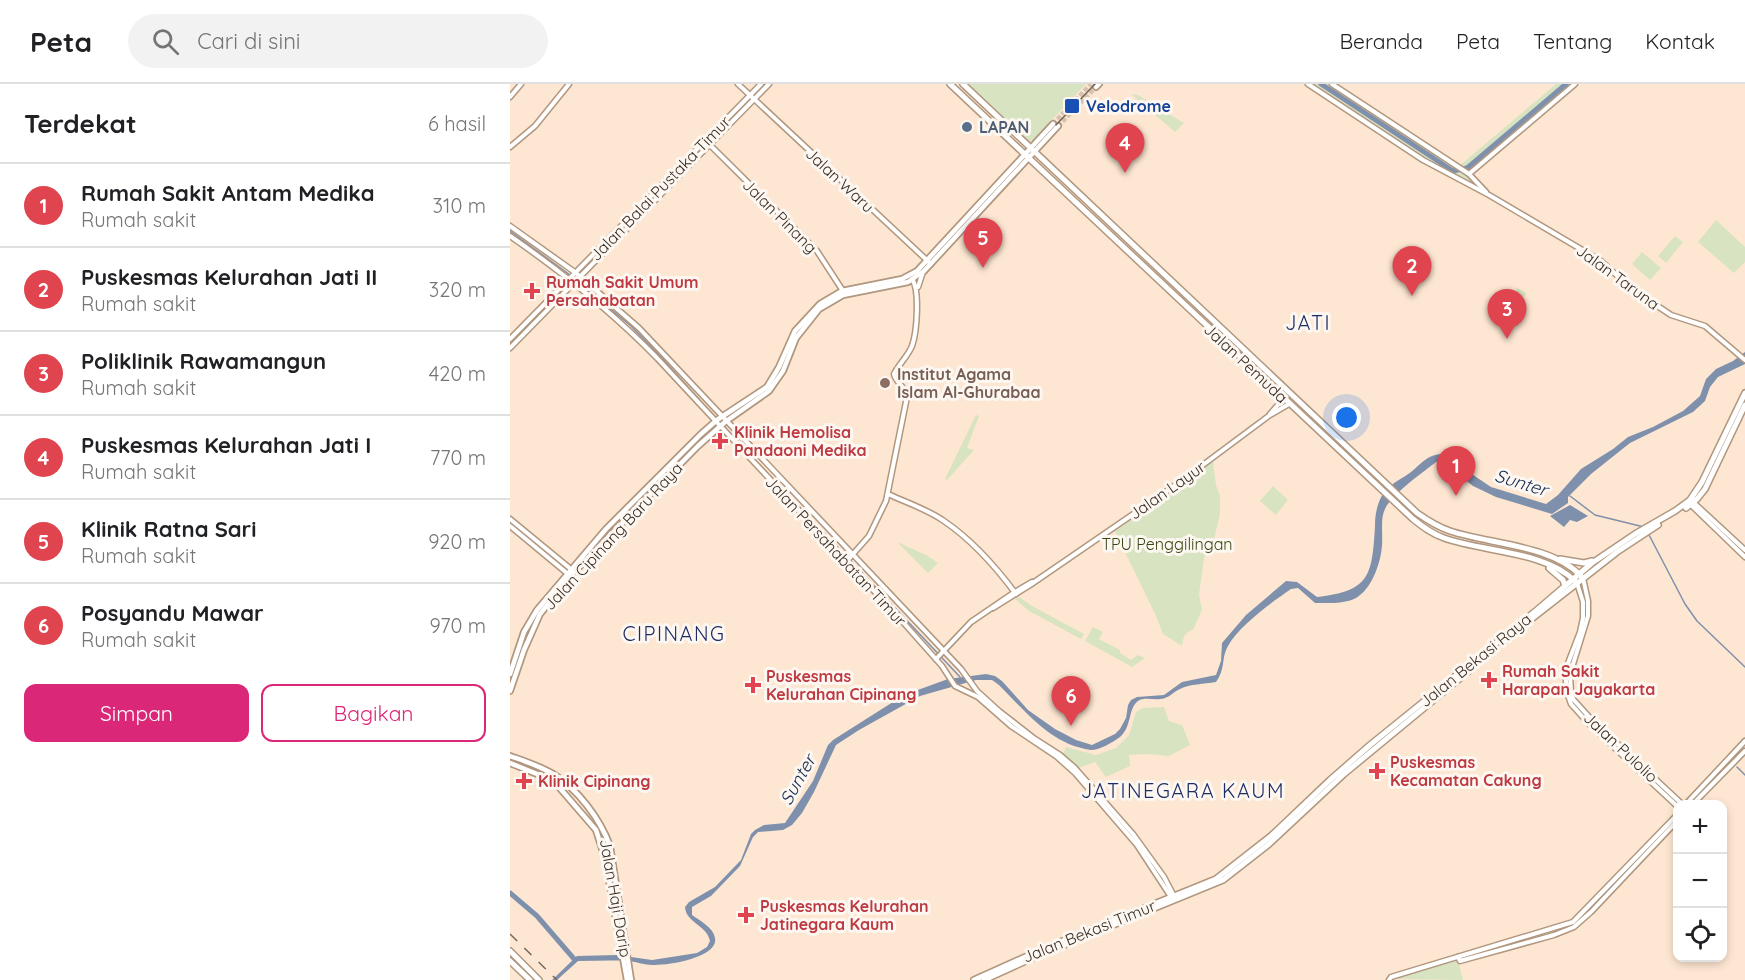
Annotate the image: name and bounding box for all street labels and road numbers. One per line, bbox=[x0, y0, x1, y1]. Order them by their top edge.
street label: Jalan Balai Pustaka Timur bbox=[585, 111, 735, 265]
street label: Jalan Waru bbox=[802, 143, 878, 217]
street label: Jalan Pinang bbox=[739, 175, 821, 257]
street label: Jalan Taruna bbox=[1573, 240, 1663, 314]
street label: Jalan Pemuda bbox=[1200, 319, 1292, 407]
street label: Jalan Layur bbox=[1125, 456, 1209, 524]
street label: Jalan Cipinang Baru Raya bbox=[539, 458, 687, 614]
street label: Jalan Persahabatan Timur bbox=[761, 472, 911, 630]
street label: Jalan Bekasi Raya bbox=[1415, 609, 1535, 711]
street label: Jalan Pulolio bbox=[1580, 708, 1662, 786]
street label: Jalan Haji Darip bbox=[596, 837, 636, 959]
street label: Jalan Bekasi Timur bbox=[1020, 895, 1158, 967]

